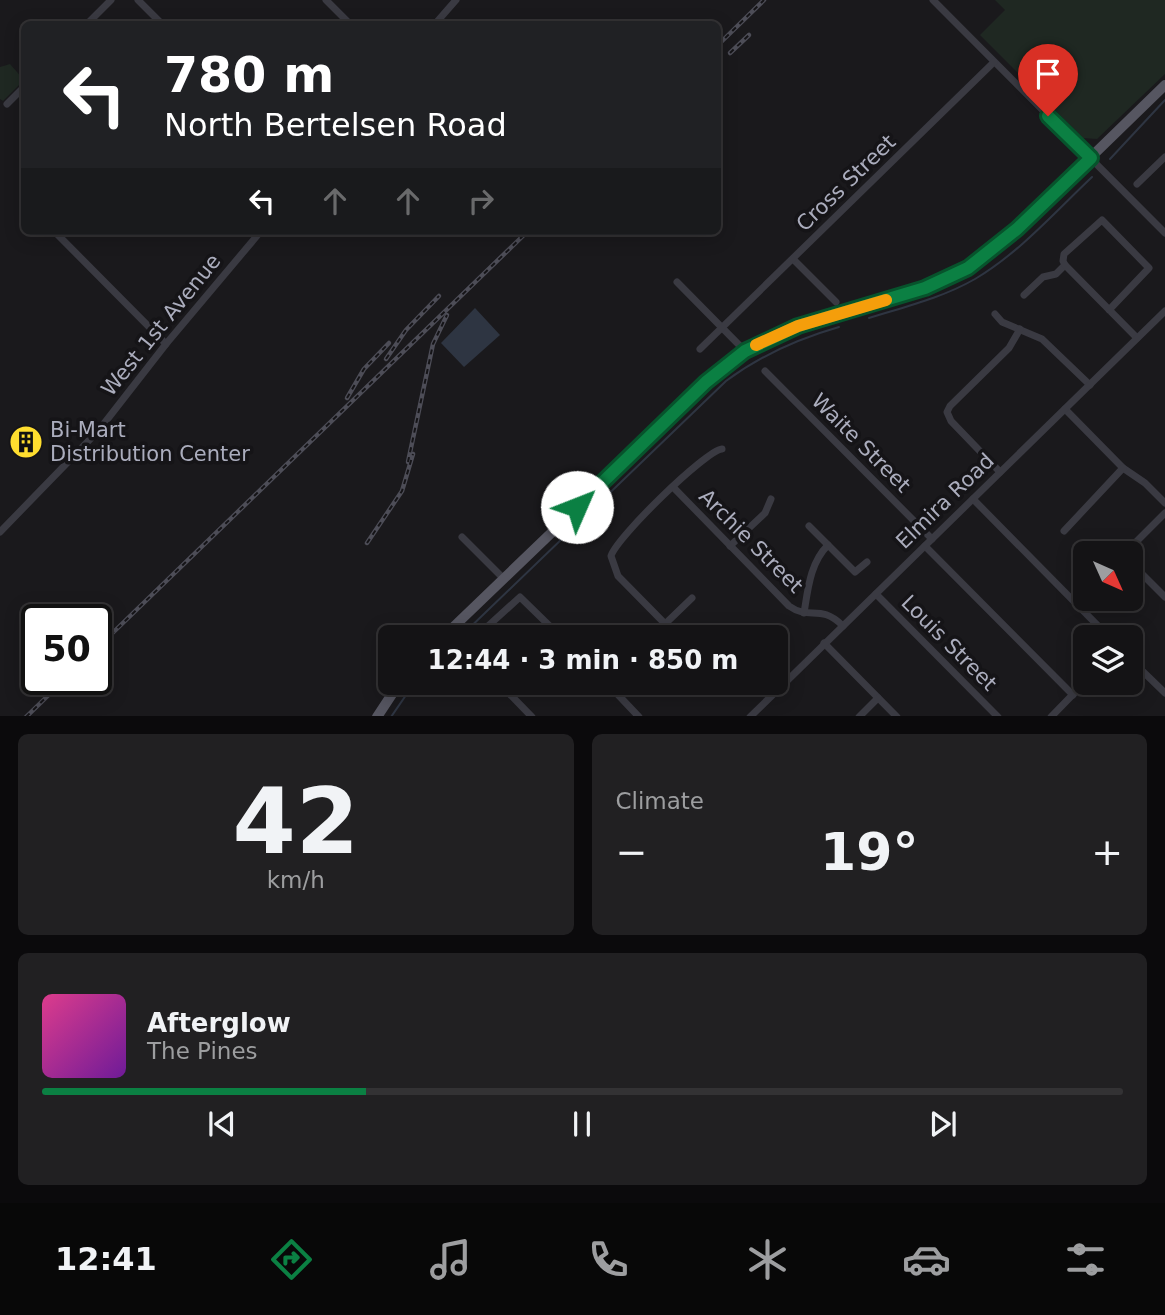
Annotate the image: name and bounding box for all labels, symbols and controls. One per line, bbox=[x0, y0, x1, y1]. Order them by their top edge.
pin bbox=[1018, 44, 1078, 116]
text: 780 m bbox=[164, 47, 334, 104]
icon: left bbox=[49, 49, 140, 140]
icon: arrive bbox=[1029, 55, 1067, 93]
text: North Bertelsen Road bbox=[164, 106, 507, 144]
street label: Cross Street bbox=[792, 130, 900, 236]
icon: left bbox=[243, 182, 281, 220]
icon: ahead bbox=[316, 182, 354, 220]
icon: ahead bbox=[389, 182, 427, 220]
icon: right bbox=[462, 182, 500, 220]
street label: West 1st Avenue bbox=[96, 249, 226, 401]
street label: Waite Street bbox=[807, 389, 915, 497]
place label: Bi-Mart Distribution Center bbox=[50, 418, 250, 466]
building icon: Bi-Mart Distribution Center bbox=[7, 423, 45, 461]
street label: Elmira Road bbox=[891, 449, 999, 553]
position arrow bbox=[540, 470, 614, 544]
street label: Archie Street bbox=[694, 484, 808, 598]
north arrow bbox=[1073, 541, 1143, 611]
map controls bbox=[1073, 541, 1143, 695]
street label: Louis Street bbox=[896, 590, 1002, 696]
speed limit sign: 50 bbox=[21, 604, 112, 695]
button: layers bbox=[1073, 625, 1143, 695]
text: 12:44 · 3 min · 850 m bbox=[428, 645, 738, 675]
text: 42 bbox=[232, 769, 359, 874]
text: Climate bbox=[616, 788, 704, 814]
text: 19° bbox=[820, 822, 918, 882]
text: − bbox=[616, 830, 647, 874]
text: + bbox=[1091, 830, 1123, 874]
text: km/h bbox=[267, 867, 325, 893]
text: Afterglow bbox=[147, 1008, 291, 1038]
text: The Pines bbox=[147, 1038, 258, 1064]
icon: previous bbox=[203, 1105, 241, 1143]
icon: pause bbox=[563, 1105, 601, 1143]
icon: next bbox=[924, 1105, 962, 1143]
icon: directions bbox=[267, 1235, 316, 1284]
icon: music bbox=[426, 1235, 475, 1284]
icon: phone bbox=[584, 1235, 633, 1284]
icon: climate bbox=[743, 1235, 792, 1284]
icon: car bbox=[902, 1235, 951, 1284]
icon: filters bbox=[1061, 1235, 1110, 1284]
text: 12:41 bbox=[55, 1240, 157, 1278]

